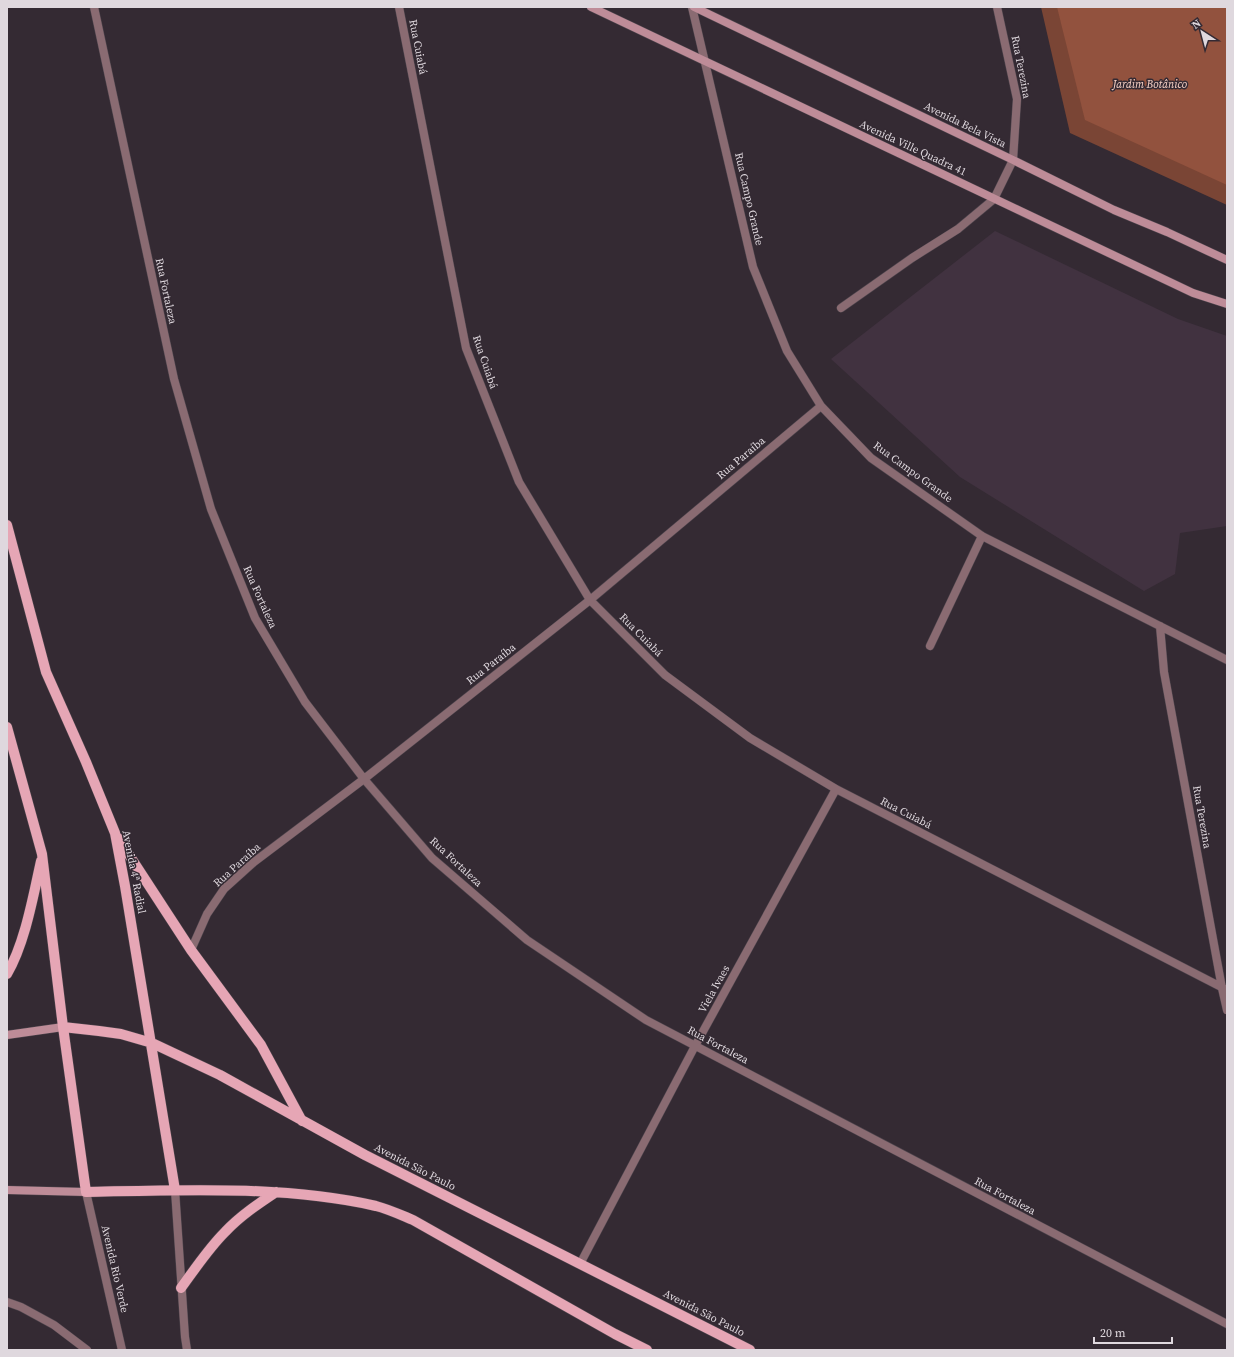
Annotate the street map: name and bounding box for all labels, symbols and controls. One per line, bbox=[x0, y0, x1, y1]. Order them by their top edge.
north arrow bbox=[1182, 12, 1222, 52]
text: N bbox=[1189, 16, 1204, 33]
street label: Rua Cuiabá bbox=[405, 18, 431, 76]
street label: Rua Terezina bbox=[1008, 34, 1035, 100]
park label: Jardim Botânico bbox=[1111, 77, 1188, 92]
street label: Avenida Bela Vista bbox=[921, 99, 1009, 152]
street label: Avenida Ville Quadra 41 bbox=[857, 117, 969, 179]
street label: Rua Campo Grande bbox=[731, 151, 767, 247]
street label: Rua Fortaleza bbox=[152, 257, 180, 326]
street label: Rua Cuiabá bbox=[469, 333, 501, 391]
street label: Rua Paraíba bbox=[714, 433, 769, 483]
street label: Rua Campo Grande bbox=[870, 438, 956, 506]
street label: Rua Fortaleza bbox=[239, 563, 281, 631]
street label: Rua Cuiabá bbox=[616, 610, 666, 660]
street label: Rua Paraíba bbox=[463, 640, 519, 688]
street label: Rua Terezina bbox=[1189, 784, 1215, 850]
street label: Rua Cuiabá bbox=[878, 794, 935, 833]
street label: Avenida 4ª Radial bbox=[119, 829, 149, 915]
street label: Rua Fortaleza bbox=[426, 834, 486, 891]
street label: Rua Paraíba bbox=[210, 839, 264, 890]
street label: Viela Ivaes bbox=[695, 962, 733, 1015]
street label: Rua Fortaleza bbox=[685, 1023, 751, 1068]
street label: Avenida São Paulo bbox=[372, 1140, 458, 1194]
street label: Rua Fortaleza bbox=[972, 1174, 1038, 1219]
street label: Avenida Rio Verde bbox=[98, 1224, 132, 1315]
street label: Avenida São Paulo bbox=[661, 1286, 747, 1340]
scale bar bbox=[1094, 1319, 1172, 1345]
text: 20 m bbox=[1100, 1325, 1126, 1341]

